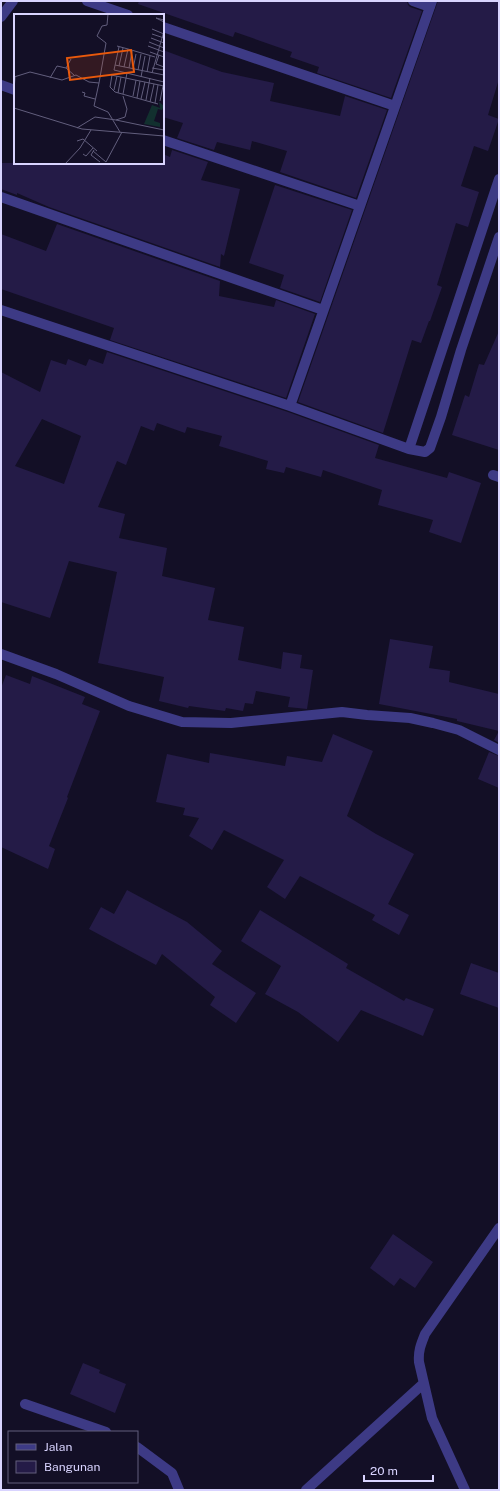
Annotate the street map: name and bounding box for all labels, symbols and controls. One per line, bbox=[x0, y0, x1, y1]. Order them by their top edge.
inset map bbox=[14, 14, 164, 164]
legend bbox=[8, 1431, 138, 1483]
text: Jalan bbox=[44, 1440, 73, 1454]
scale bar bbox=[364, 1457, 433, 1483]
text: Bangunan bbox=[44, 1460, 100, 1474]
text: 20 m bbox=[370, 1464, 398, 1478]

